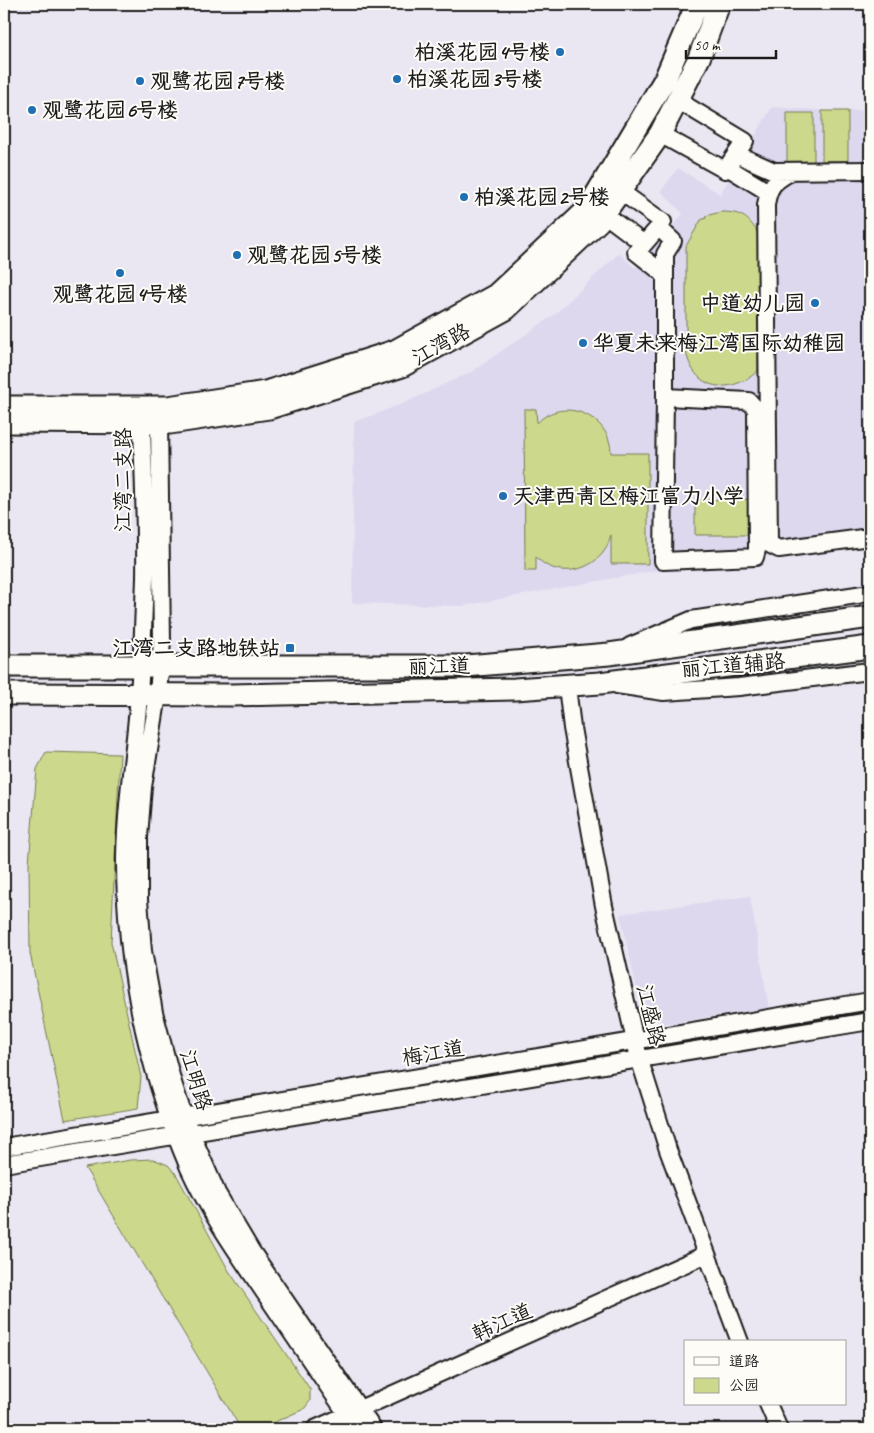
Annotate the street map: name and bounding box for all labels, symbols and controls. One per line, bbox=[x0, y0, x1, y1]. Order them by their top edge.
scale bar bbox=[686, 28, 776, 60]
text: 50 m bbox=[694, 36, 721, 55]
place label: 柏溪花园4号楼 bbox=[415, 39, 550, 65]
marker: 柏溪花园4号楼 bbox=[554, 46, 566, 58]
place label: 柏溪花园3号楼 bbox=[407, 66, 542, 92]
place label: 观鹭花园7号楼 bbox=[150, 68, 285, 94]
marker: 柏溪花园3号楼 bbox=[391, 73, 403, 85]
marker: 观鹭花园7号楼 bbox=[134, 75, 146, 87]
place label: 观鹭花园6号楼 bbox=[42, 97, 178, 123]
marker: 观鹭花园6号楼 bbox=[26, 104, 38, 116]
place label: 柏溪花园2号楼 bbox=[474, 184, 609, 210]
marker: 柏溪花园2号楼 bbox=[458, 191, 470, 203]
place label: 观鹭花园5号楼 bbox=[247, 242, 382, 268]
marker: 观鹭花园5号楼 bbox=[231, 249, 243, 261]
marker: 观鹭花园4号楼 bbox=[114, 267, 126, 279]
place label: 观鹭花园4号楼 bbox=[52, 281, 188, 307]
place label: 中道幼儿园 bbox=[700, 290, 805, 316]
marker: 中道幼儿园 bbox=[809, 297, 821, 309]
street label: 江湾路 bbox=[407, 317, 475, 371]
place label: 华夏未来梅江湾国际幼稚园 bbox=[593, 330, 845, 356]
marker: 华夏未来梅江湾国际幼稚园 bbox=[577, 337, 589, 349]
street label: 江湾二支路 bbox=[110, 428, 136, 533]
place label: 天津西青区梅江富力小学 bbox=[513, 483, 744, 509]
marker: 天津西青区梅江富力小学 bbox=[497, 490, 509, 502]
place label: 江湾二支路地铁站 bbox=[112, 635, 280, 661]
marker: 江湾二支路地铁站 bbox=[284, 642, 296, 654]
street label: 丽江道辅路 bbox=[680, 647, 786, 683]
street label: 丽江道 bbox=[407, 652, 471, 680]
street label: 江盛路 bbox=[631, 981, 671, 1049]
street label: 梅江道 bbox=[400, 1035, 466, 1071]
street label: 江明路 bbox=[174, 1046, 218, 1114]
street label: 韩江道 bbox=[468, 1297, 536, 1347]
legend bbox=[684, 1340, 846, 1406]
text: 道路 bbox=[729, 1352, 759, 1371]
text: 公园 bbox=[729, 1376, 759, 1395]

